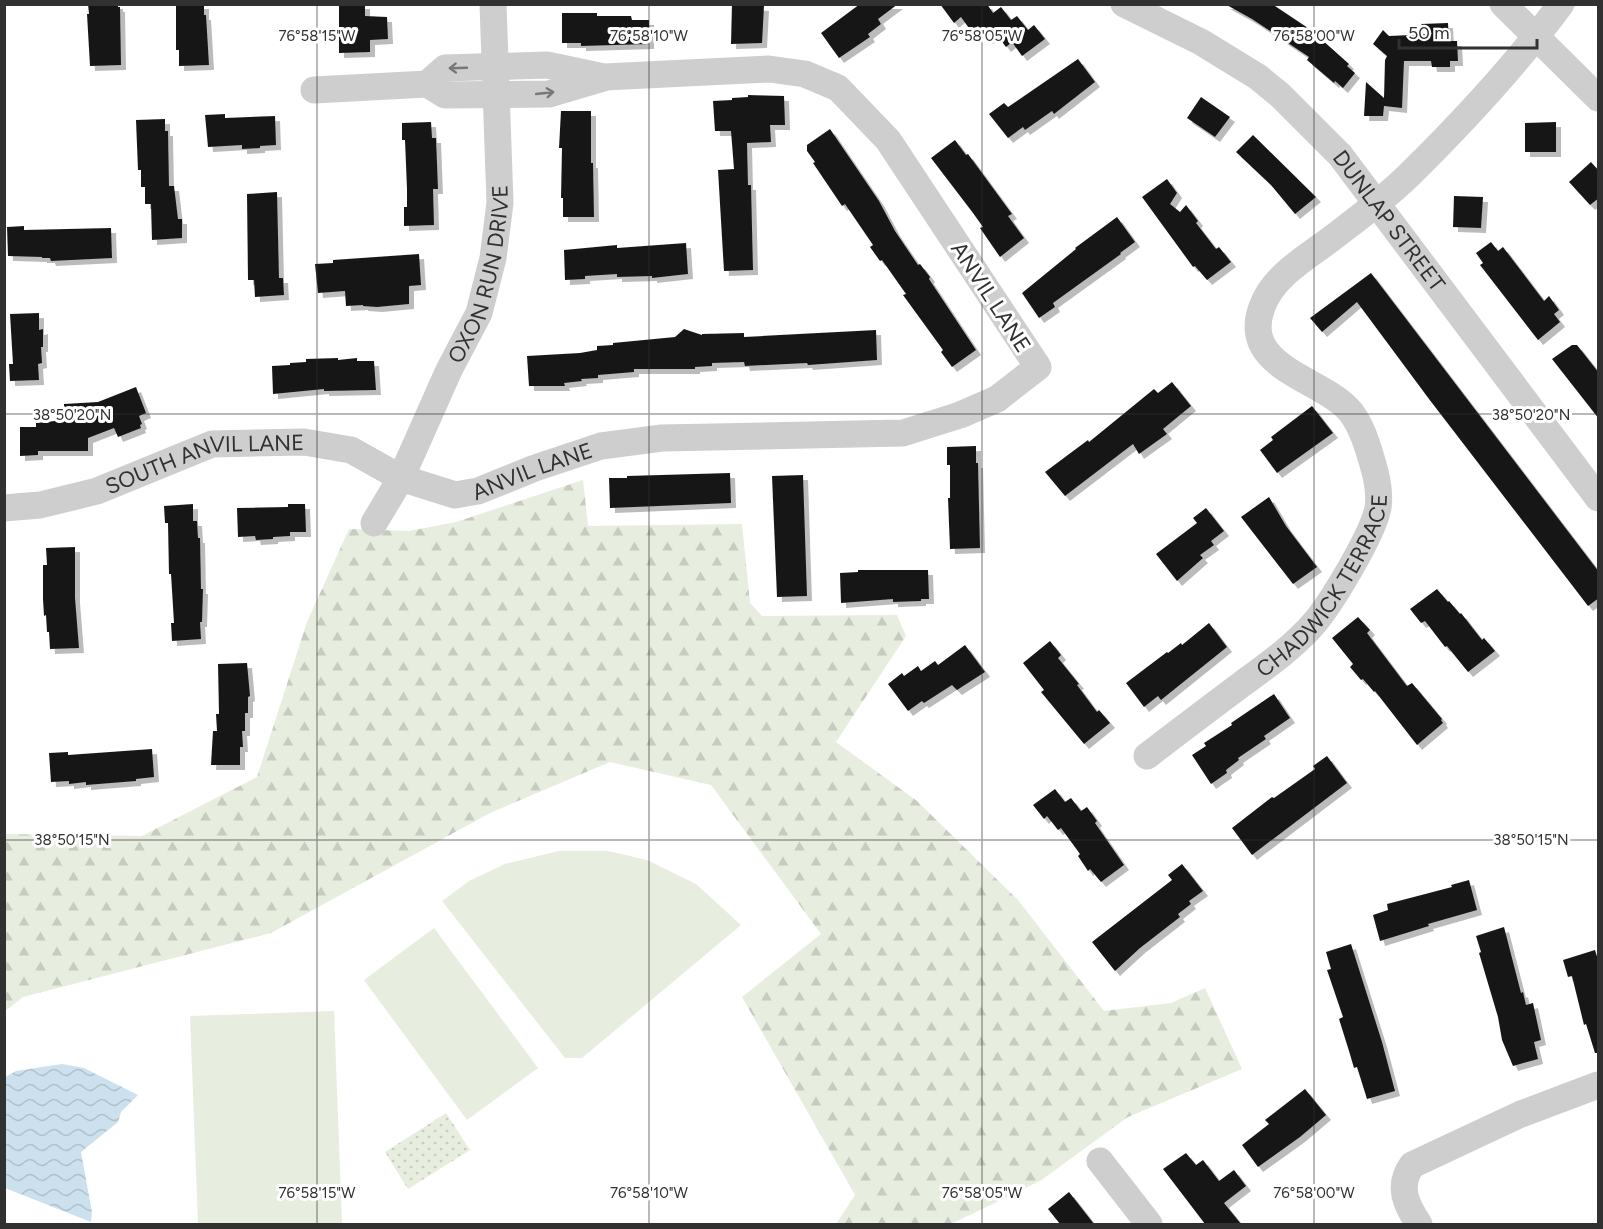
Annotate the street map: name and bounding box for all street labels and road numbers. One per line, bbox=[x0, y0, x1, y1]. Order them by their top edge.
street label: DUNLAP STREET bbox=[1327, 144, 1451, 297]
street label: OXON RUN DRIVE bbox=[442, 184, 514, 368]
street label: ANVIL LANE bbox=[945, 237, 1037, 357]
street label: SOUTH ANVIL LANE bbox=[101, 428, 304, 500]
street label: ANVIL LANE bbox=[468, 436, 596, 505]
street label: CHADWICK TERRACE bbox=[1251, 494, 1392, 683]

